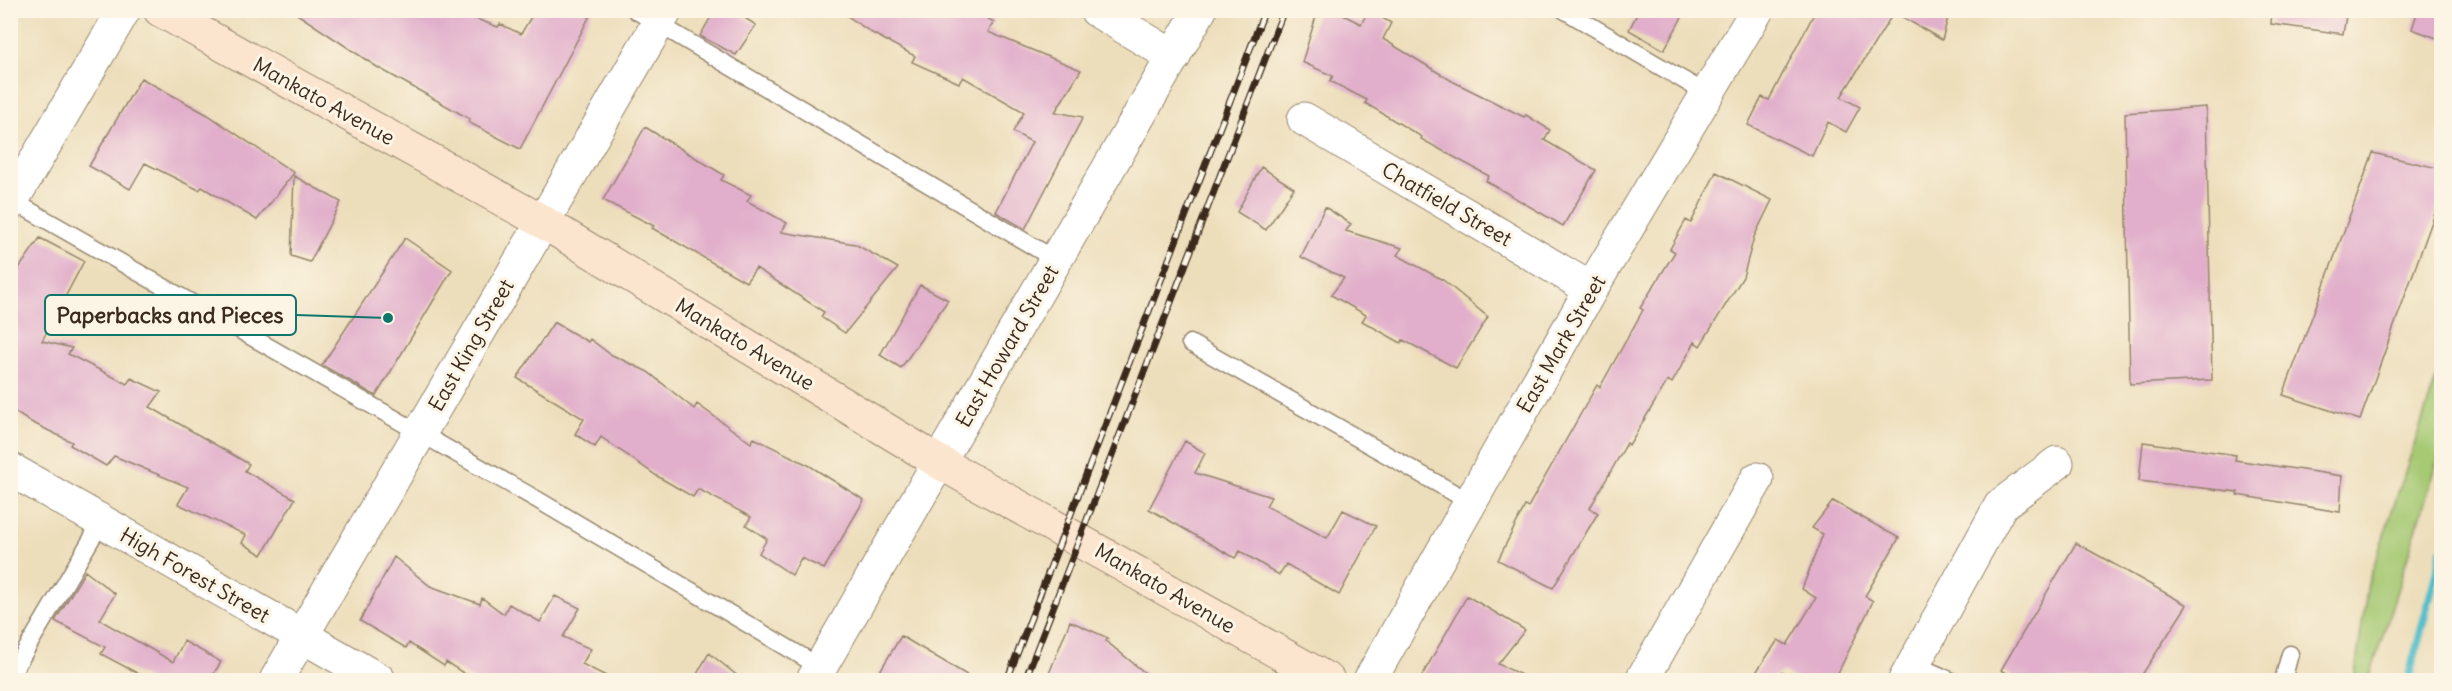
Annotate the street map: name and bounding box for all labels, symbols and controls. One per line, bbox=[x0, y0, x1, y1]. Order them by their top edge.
street label: Mankato Avenue bbox=[248, 51, 400, 151]
street label: Chatfield Street bbox=[1377, 156, 1517, 252]
street label: East Howard Street bbox=[950, 260, 1064, 432]
street label: East Mark Street bbox=[1511, 270, 1611, 418]
street label: East King Street bbox=[422, 274, 520, 416]
street label: Mankato Avenue bbox=[670, 292, 820, 396]
callout: Paperbacks and Pieces bbox=[45, 295, 296, 335]
text: Paperbacks and Pieces bbox=[56, 301, 284, 329]
street label: High Forest Street bbox=[115, 521, 275, 629]
street label: Mankato Avenue bbox=[1090, 537, 1240, 639]

